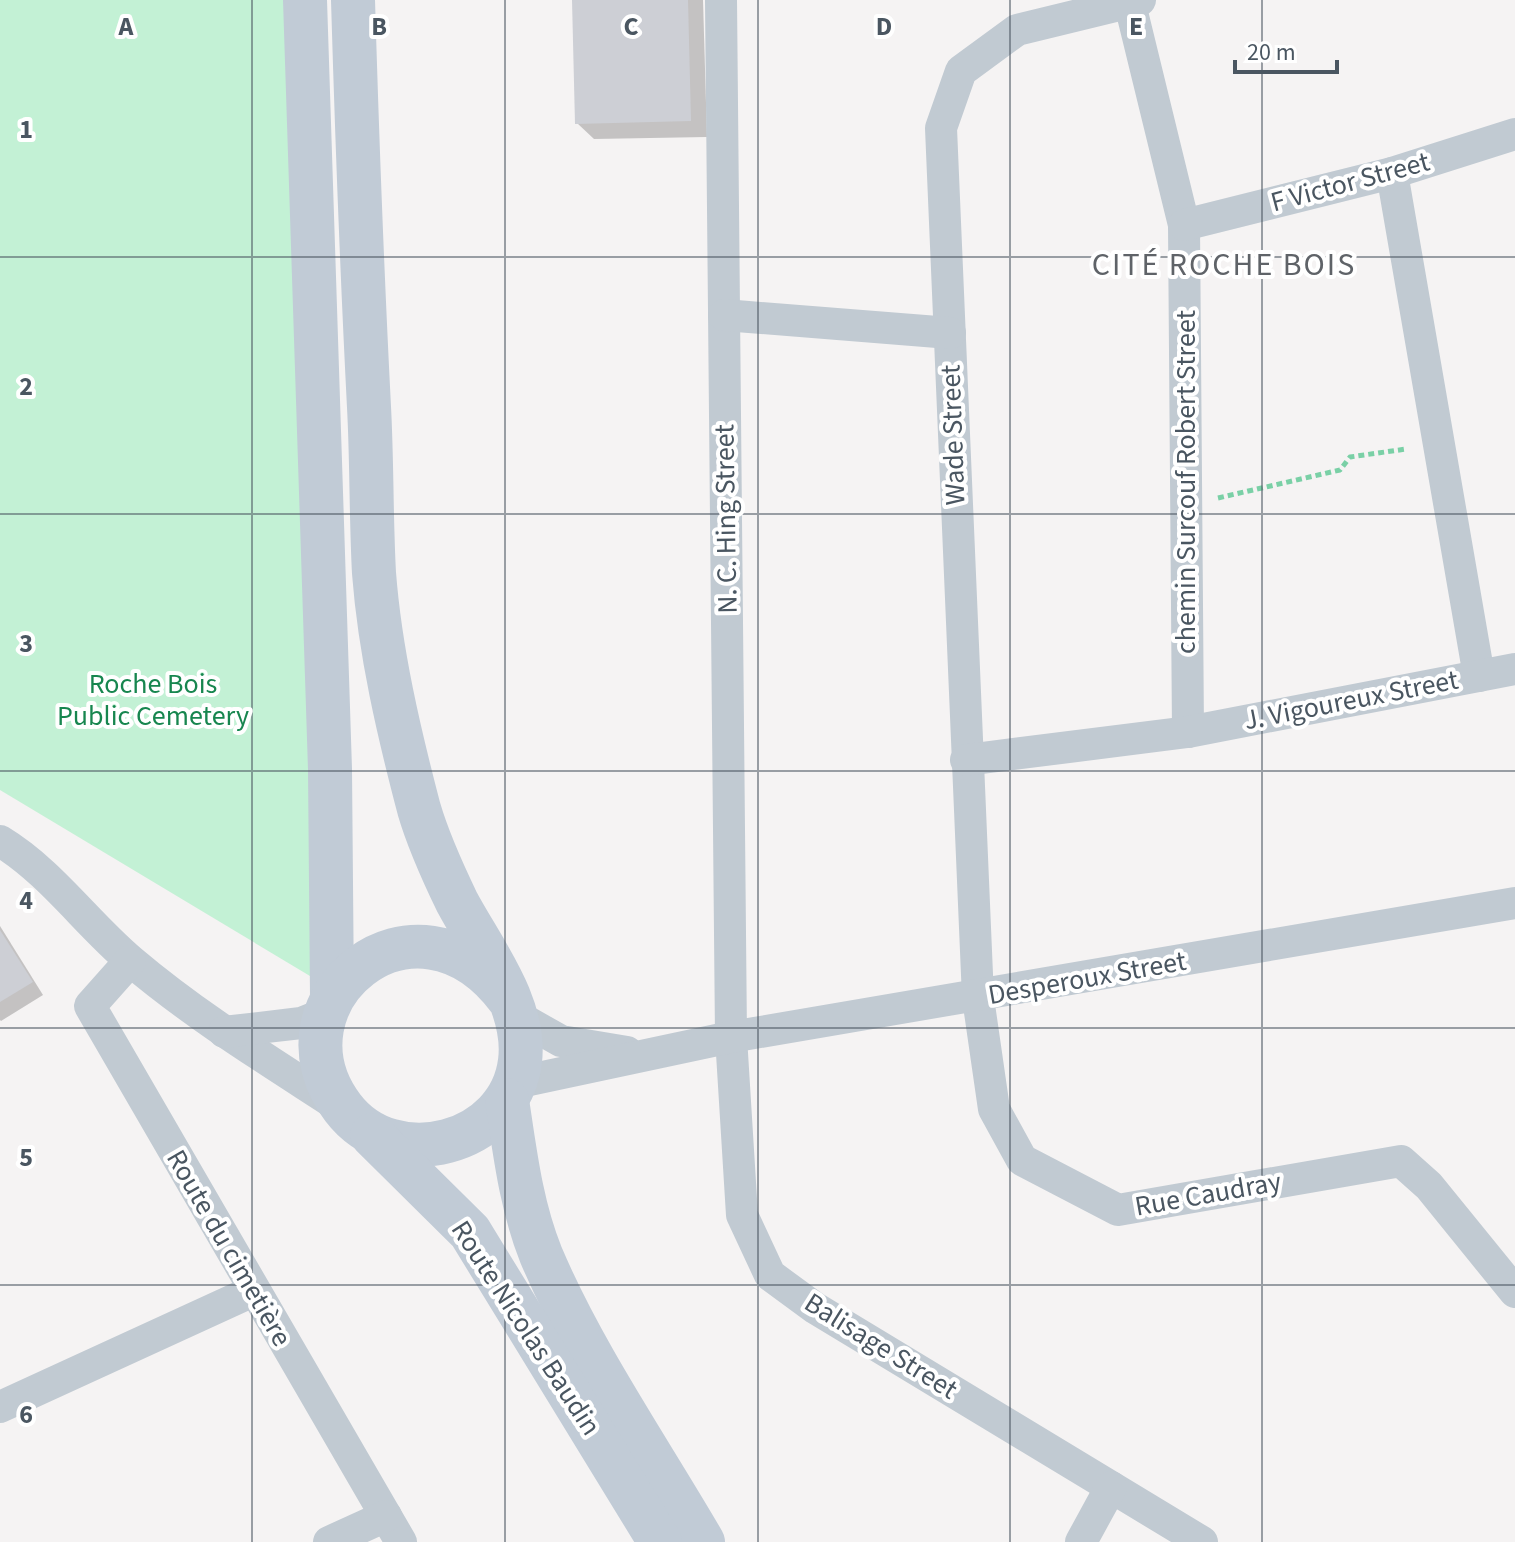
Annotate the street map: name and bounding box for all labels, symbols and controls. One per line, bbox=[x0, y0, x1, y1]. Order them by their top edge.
text: A bbox=[118, 8, 135, 45]
text: B bbox=[371, 8, 387, 45]
text: C bbox=[623, 8, 639, 45]
text: D bbox=[876, 8, 892, 45]
text: E bbox=[1129, 8, 1143, 45]
scale bar bbox=[1235, 24, 1337, 74]
text: 20 m bbox=[1247, 35, 1296, 70]
text: 1 bbox=[19, 111, 33, 148]
street label: F Victor Street bbox=[1266, 141, 1434, 222]
district label: CITÉ ROCHE BOIS bbox=[1092, 242, 1356, 288]
street label: chemin Surcouf Robert Street bbox=[1166, 309, 1206, 654]
street label: Wade Street bbox=[931, 363, 975, 506]
text: 2 bbox=[19, 368, 33, 405]
street label: N. C. Hing Street bbox=[704, 423, 748, 614]
text: 3 bbox=[19, 625, 33, 662]
street label: J. Vigoureux Street bbox=[1240, 660, 1462, 740]
park label: Roche Bois Public Cemetery bbox=[57, 664, 249, 736]
text: 4 bbox=[19, 882, 33, 919]
street label: Desperoux Street bbox=[985, 941, 1190, 1015]
text: 5 bbox=[19, 1139, 33, 1176]
street label: Route du cimetière bbox=[156, 1142, 302, 1354]
street label: Rue Caudray bbox=[1132, 1161, 1284, 1227]
street label: Route Nicolas Baudin bbox=[441, 1213, 611, 1443]
street label: Balisage Street bbox=[797, 1283, 966, 1409]
text: 6 bbox=[19, 1396, 33, 1433]

